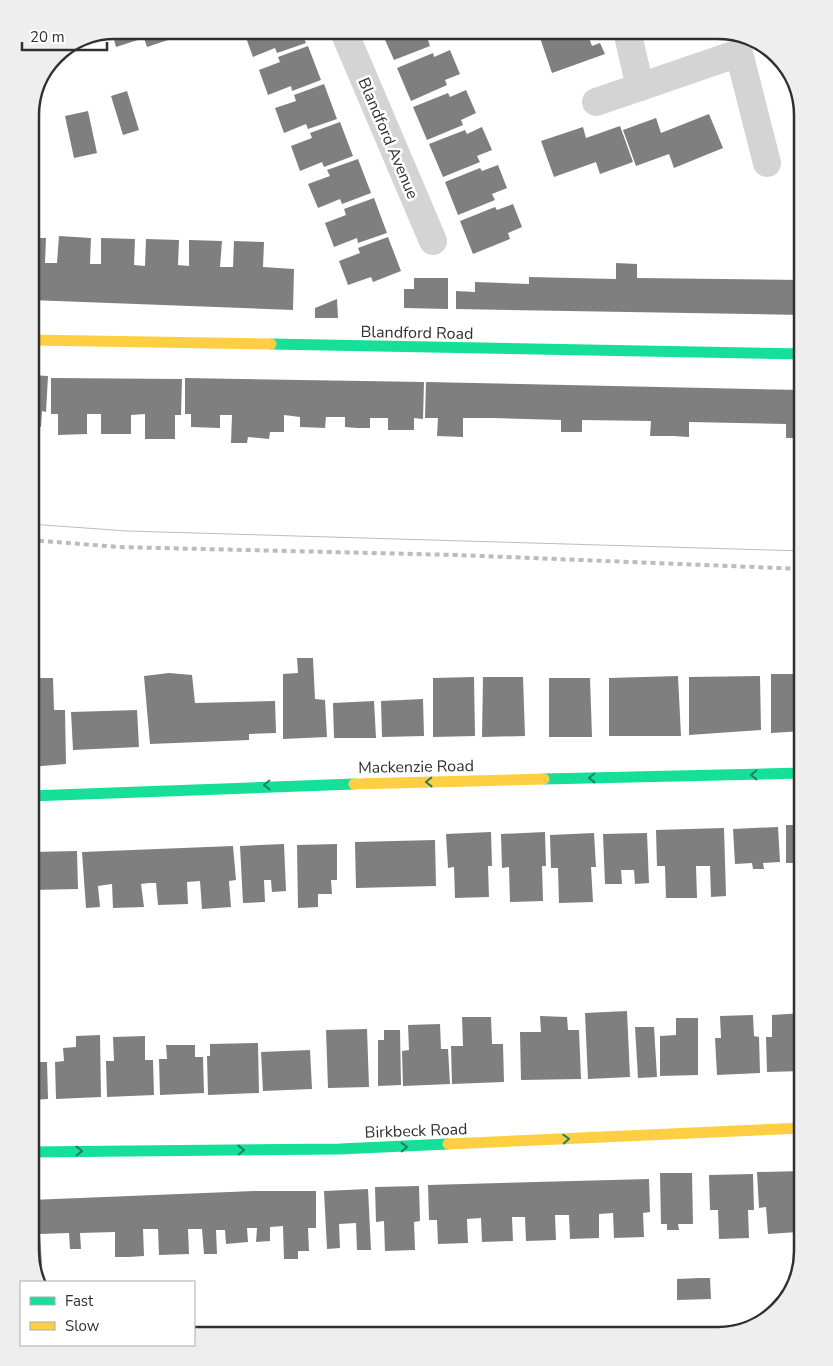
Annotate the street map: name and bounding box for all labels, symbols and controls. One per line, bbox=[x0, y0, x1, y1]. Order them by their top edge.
scale bar bbox=[22, 20, 108, 52]
text: 20 m bbox=[30, 27, 65, 47]
street label: Blandford Avenue bbox=[353, 74, 424, 203]
street label: Blandford Road bbox=[360, 321, 474, 345]
street label: Mackenzie Road bbox=[358, 755, 474, 779]
one-way arrow bbox=[750, 769, 758, 780]
one-way arrow bbox=[588, 773, 596, 783]
one-way arrow bbox=[425, 777, 433, 787]
one-way arrow bbox=[263, 780, 271, 791]
street label: Birkbeck Road bbox=[364, 1118, 468, 1144]
one-way arrow bbox=[562, 1134, 570, 1145]
one-way arrow bbox=[400, 1141, 408, 1152]
one-way arrow bbox=[238, 1145, 246, 1155]
one-way arrow bbox=[76, 1146, 83, 1156]
legend bbox=[20, 1281, 195, 1346]
text: Fast bbox=[65, 1291, 94, 1311]
text: Slow bbox=[65, 1316, 100, 1336]

